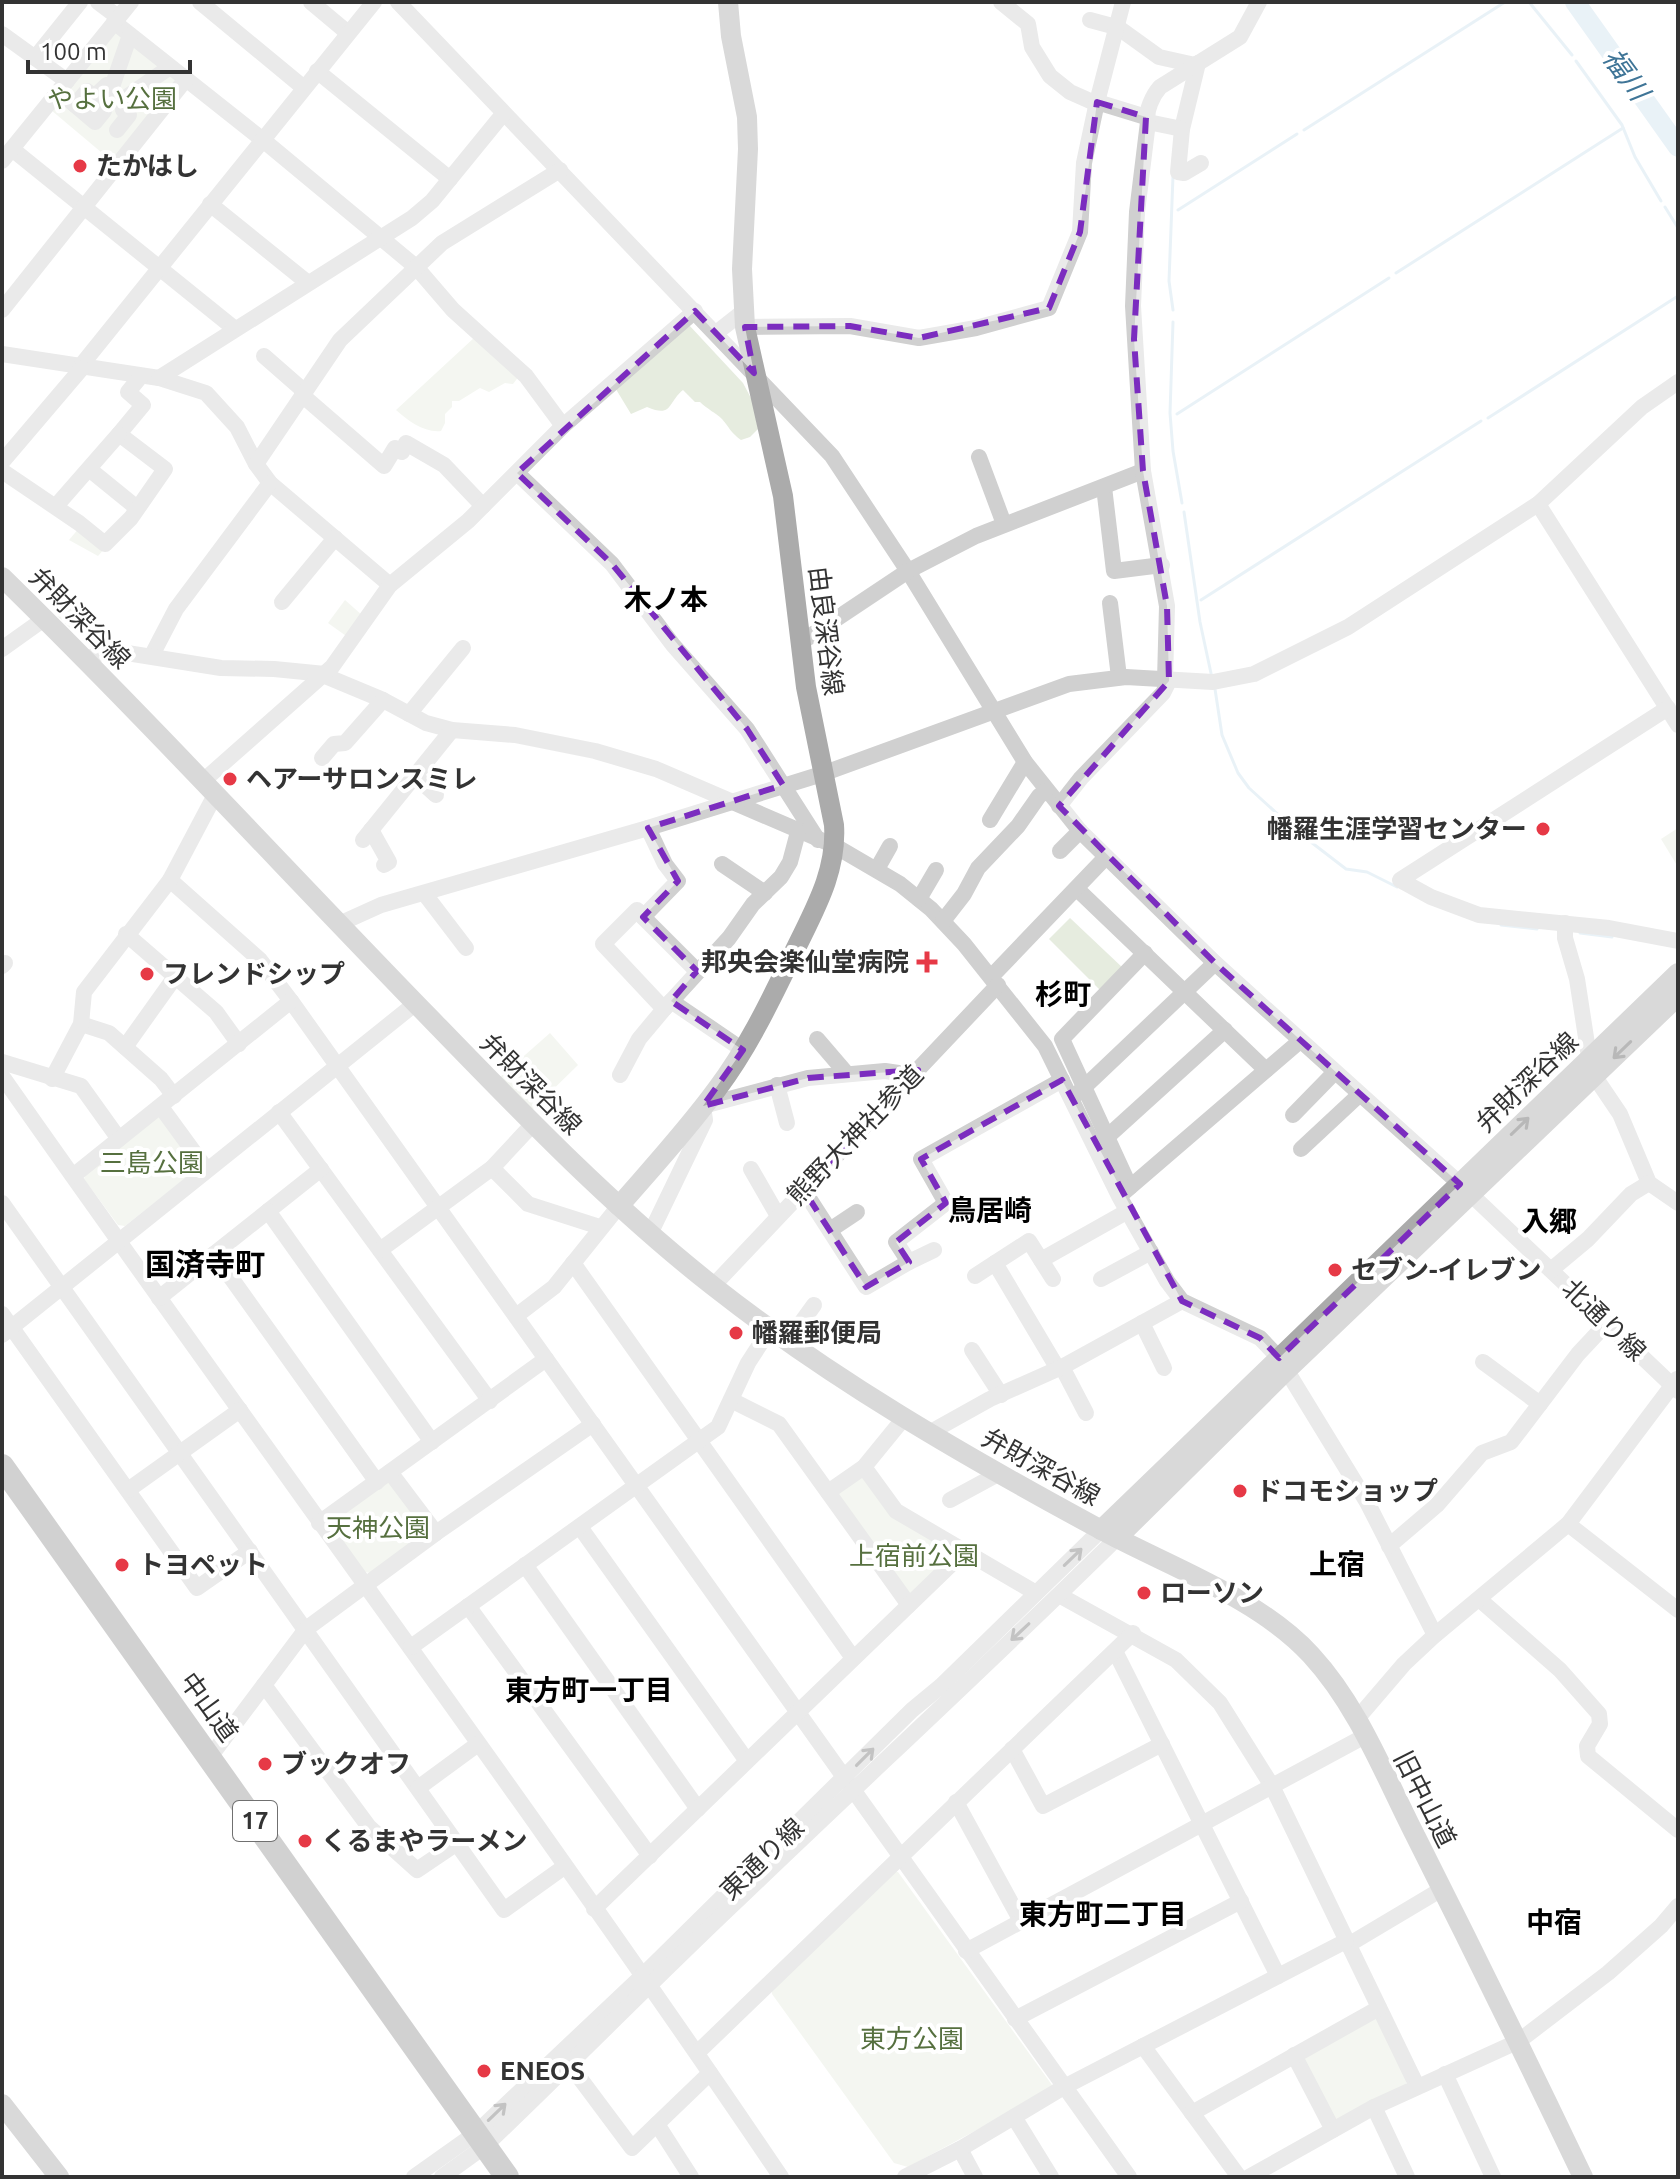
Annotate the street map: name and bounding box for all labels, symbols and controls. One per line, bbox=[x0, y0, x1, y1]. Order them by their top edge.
scale bar bbox=[28, 24, 190, 74]
text: 100 m bbox=[40, 38, 107, 65]
water label: 福川 bbox=[1597, 42, 1657, 108]
park label: やよい公園 bbox=[47, 84, 177, 113]
place label: たかはし bbox=[96, 151, 199, 180]
marker: たかはし bbox=[71, 157, 89, 175]
street label: 弁財深谷線 bbox=[24, 561, 137, 674]
street label: 由良深谷線 bbox=[804, 565, 849, 697]
district label: 木ノ本 bbox=[624, 583, 708, 614]
place label: ヘアーサロンスミレ bbox=[246, 764, 477, 793]
marker: ヘアーサロンスミレ bbox=[221, 770, 239, 788]
place label: 幡羅生涯学習センター bbox=[1267, 814, 1527, 843]
marker: 幡羅生涯学習センター bbox=[1534, 820, 1552, 838]
place label: 邦央会楽仙堂病院 bbox=[701, 947, 909, 976]
marker: 邦央会楽仙堂病院 bbox=[916, 951, 938, 973]
place label: フレンドシップ bbox=[163, 959, 345, 988]
marker: フレンドシップ bbox=[138, 965, 156, 983]
district label: 杉町 bbox=[1035, 978, 1091, 1009]
street label: 弁財深谷線 bbox=[1470, 1026, 1583, 1137]
street label: 弁財深谷線 bbox=[475, 1027, 588, 1140]
one-way arrow bbox=[1612, 1041, 1632, 1060]
street label: 熊野大神社参道 bbox=[781, 1059, 928, 1210]
one-way arrow bbox=[1510, 1116, 1530, 1135]
park label: 三島公園 bbox=[100, 1148, 204, 1177]
district label: 鳥居崎 bbox=[948, 1194, 1032, 1225]
district label: 入郷 bbox=[1521, 1205, 1577, 1236]
district label: 国済寺町 bbox=[145, 1247, 265, 1281]
place label: セブン-イレブン bbox=[1351, 1255, 1542, 1284]
marker: セブン-イレブン bbox=[1326, 1261, 1344, 1279]
street label: 北通り線 bbox=[1557, 1273, 1652, 1366]
place label: 幡羅郵便局 bbox=[752, 1318, 882, 1347]
marker: 幡羅郵便局 bbox=[727, 1324, 745, 1342]
street label: 弁財深谷線 bbox=[977, 1422, 1105, 1511]
place label: ドコモショップ bbox=[1256, 1476, 1438, 1505]
marker: ドコモショップ bbox=[1231, 1482, 1249, 1500]
park label: 天神公園 bbox=[326, 1513, 430, 1542]
park label: 上宿前公園 bbox=[849, 1541, 979, 1570]
one-way arrow bbox=[1063, 1548, 1082, 1567]
district label: 上宿 bbox=[1309, 1548, 1365, 1579]
place label: トヨペット bbox=[138, 1550, 268, 1579]
marker: トヨペット bbox=[113, 1556, 131, 1574]
place label: ローソン bbox=[1160, 1578, 1264, 1607]
marker: ローソン bbox=[1135, 1584, 1153, 1602]
one-way arrow bbox=[1011, 1622, 1031, 1640]
street label: 中山道 bbox=[175, 1667, 244, 1747]
district label: 東方町一丁目 bbox=[505, 1674, 673, 1705]
street label: 旧中山道 bbox=[1389, 1746, 1462, 1852]
one-way arrow bbox=[855, 1747, 875, 1767]
place label: ブックオフ bbox=[281, 1749, 411, 1778]
marker: ブックオフ bbox=[256, 1755, 274, 1773]
road number: 17 bbox=[233, 1801, 277, 1841]
street label: 東通り線 bbox=[714, 1812, 809, 1905]
place label: くるまやラーメン bbox=[321, 1826, 527, 1855]
marker: くるまやラーメン bbox=[296, 1832, 314, 1850]
district label: 東方町二丁目 bbox=[1019, 1898, 1187, 1929]
district label: 中宿 bbox=[1526, 1906, 1582, 1937]
park label: 東方公園 bbox=[860, 2024, 964, 2053]
place label: ENEOS bbox=[500, 2056, 585, 2085]
marker: ENEOS bbox=[475, 2062, 493, 2080]
one-way arrow bbox=[487, 2103, 506, 2122]

